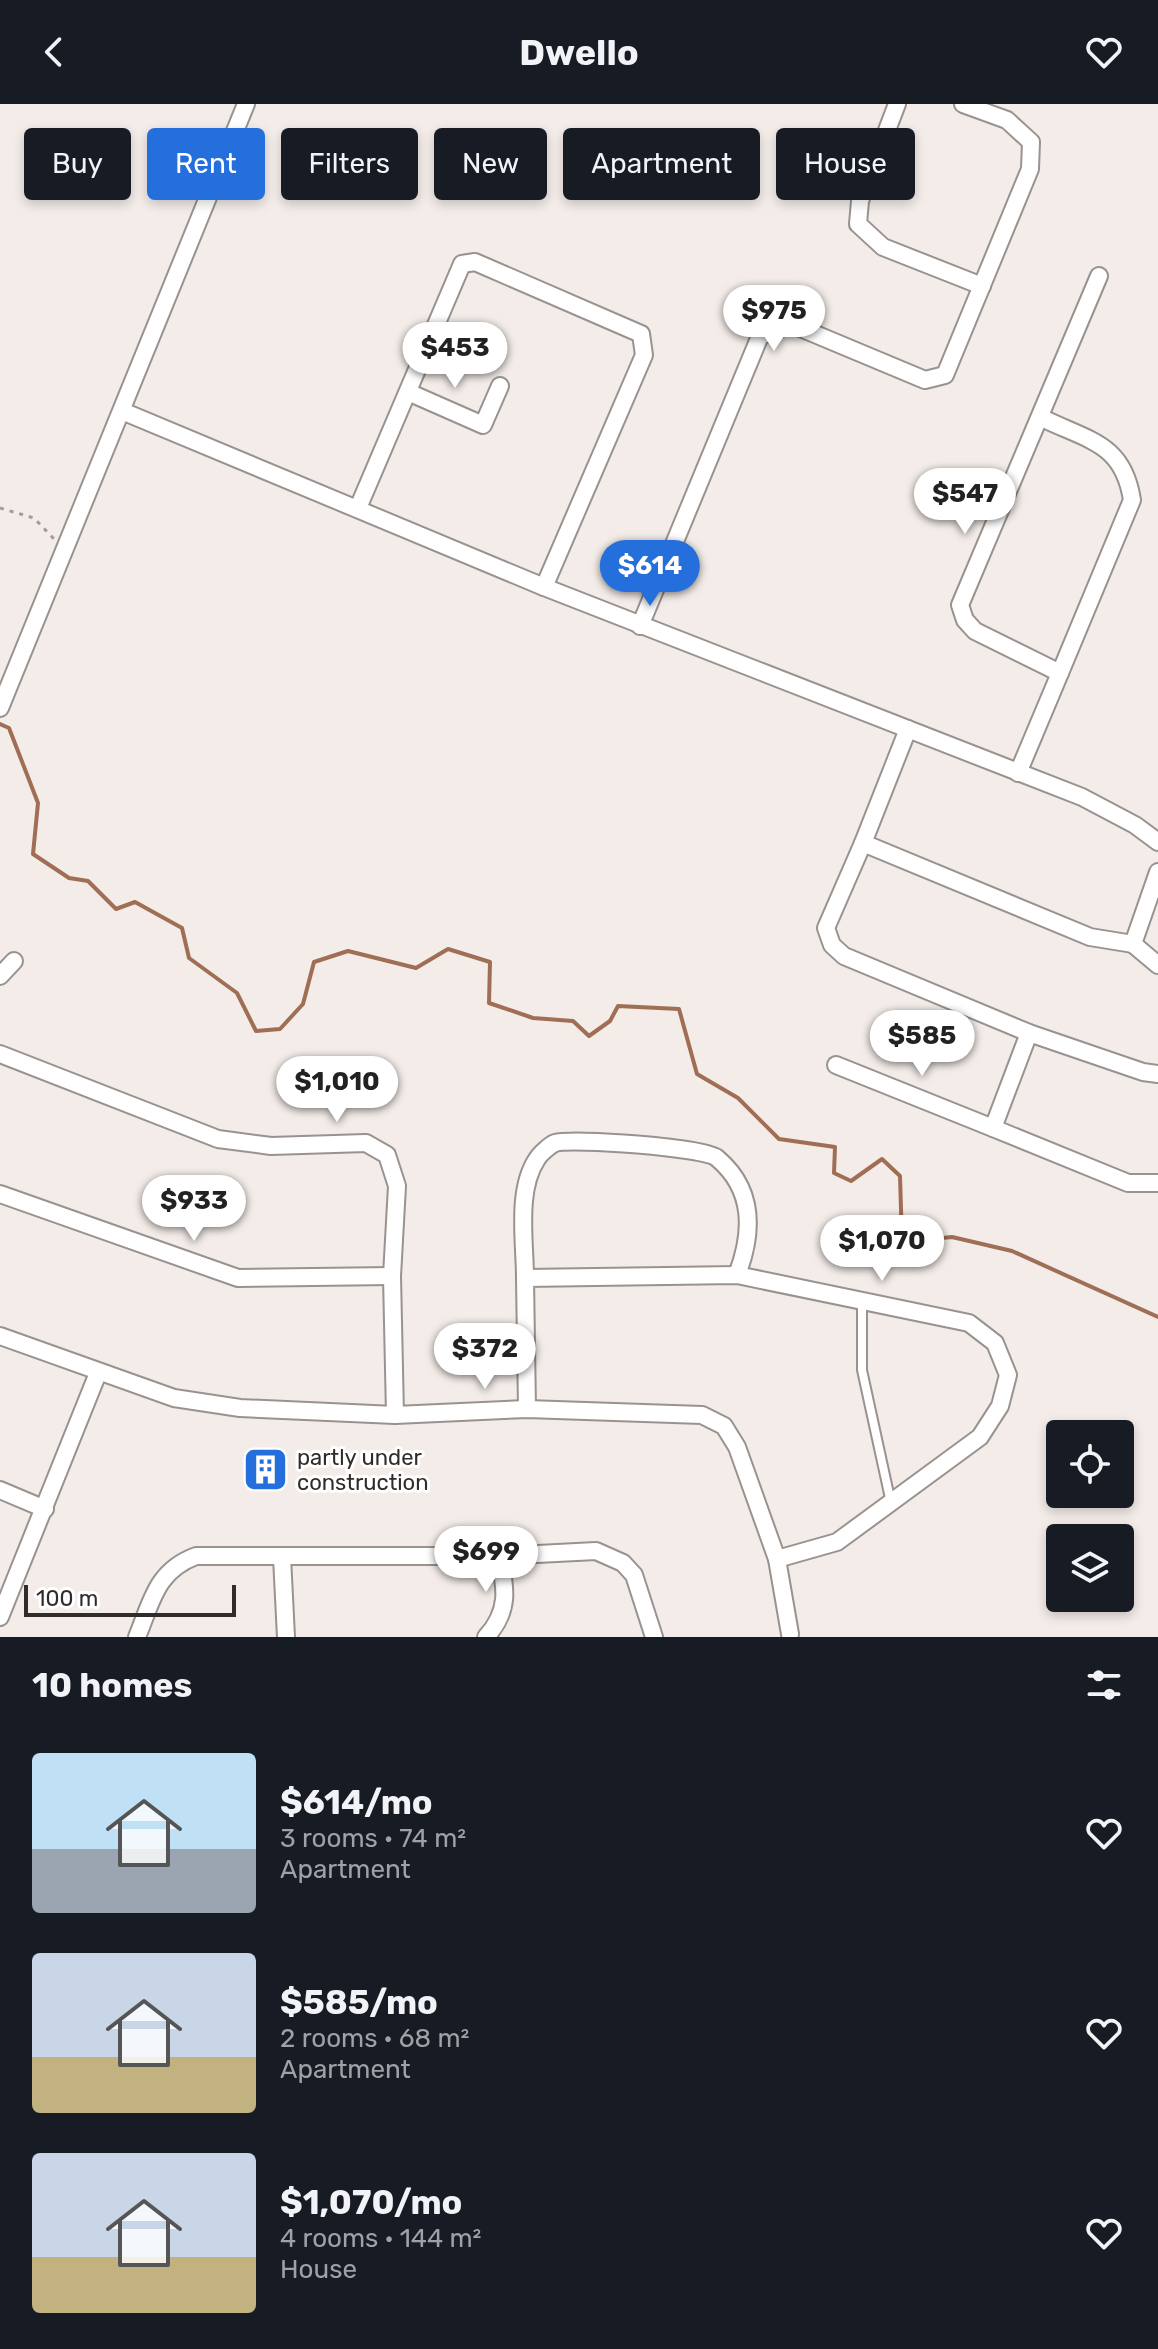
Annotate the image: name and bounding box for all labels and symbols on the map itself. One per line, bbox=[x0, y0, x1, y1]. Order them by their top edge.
pin: $975 bbox=[727, 285, 821, 353]
pin: $453 bbox=[408, 322, 502, 390]
pin: $547 bbox=[918, 468, 1012, 536]
pin: $614 bbox=[603, 540, 697, 608]
pin: $585 bbox=[875, 1010, 969, 1078]
pin: $1,010 bbox=[272, 1056, 402, 1124]
pin: $933 bbox=[147, 1175, 241, 1243]
pin: $1,070 bbox=[817, 1215, 947, 1283]
pin: $372 bbox=[438, 1323, 532, 1391]
place label: partly under construction bbox=[297, 1444, 429, 1496]
building icon: partly under construction bbox=[242, 1446, 290, 1494]
pin: $699 bbox=[439, 1526, 533, 1594]
scale bar bbox=[24, 1581, 236, 1617]

